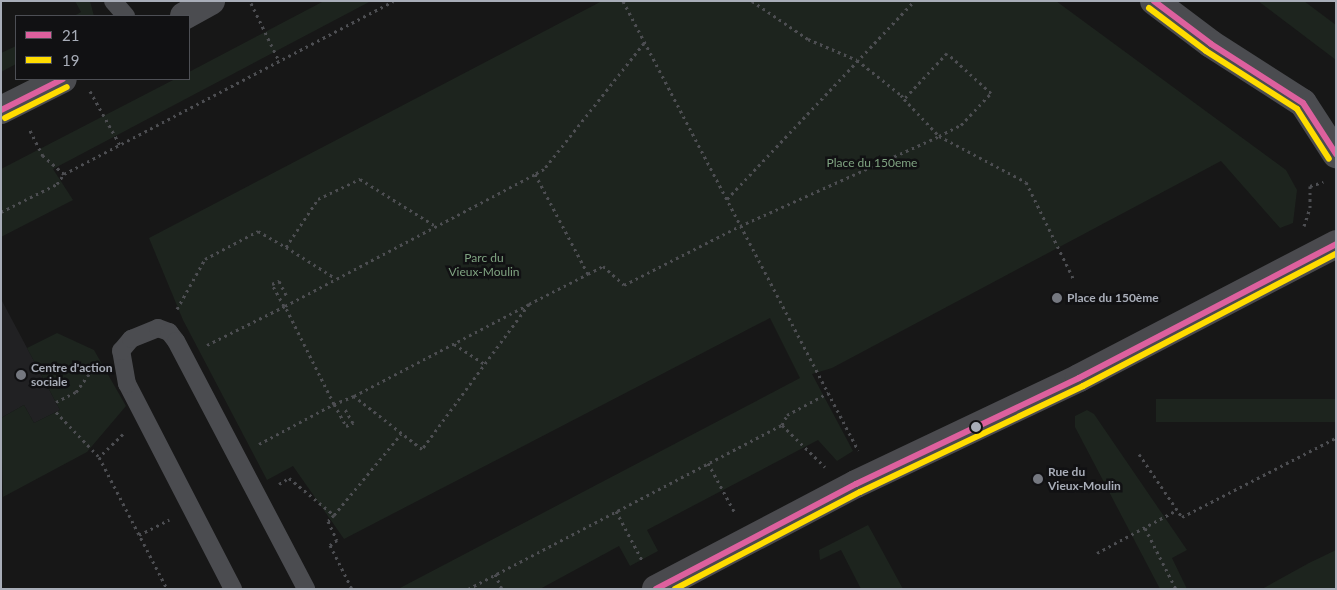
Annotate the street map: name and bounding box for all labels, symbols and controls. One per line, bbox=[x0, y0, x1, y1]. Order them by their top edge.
legend bbox=[15, 15, 190, 80]
text: 21 bbox=[62, 26, 79, 44]
text: 19 bbox=[62, 51, 79, 69]
park label: Place du 150eme bbox=[827, 156, 917, 170]
park label: Parc du Vieux-Moulin bbox=[448, 251, 520, 279]
place label: Place du 150ème bbox=[1067, 291, 1159, 305]
marker: Place du 150ème bbox=[1051, 292, 1063, 304]
place label: Centre d'action sociale bbox=[31, 361, 112, 389]
marker: Centre d'action sociale bbox=[15, 369, 27, 381]
unlabelled marker bbox=[971, 422, 981, 432]
place label: Rue du Vieux-Moulin bbox=[1048, 465, 1121, 493]
marker: Rue du Vieux-Moulin bbox=[1032, 473, 1044, 485]

